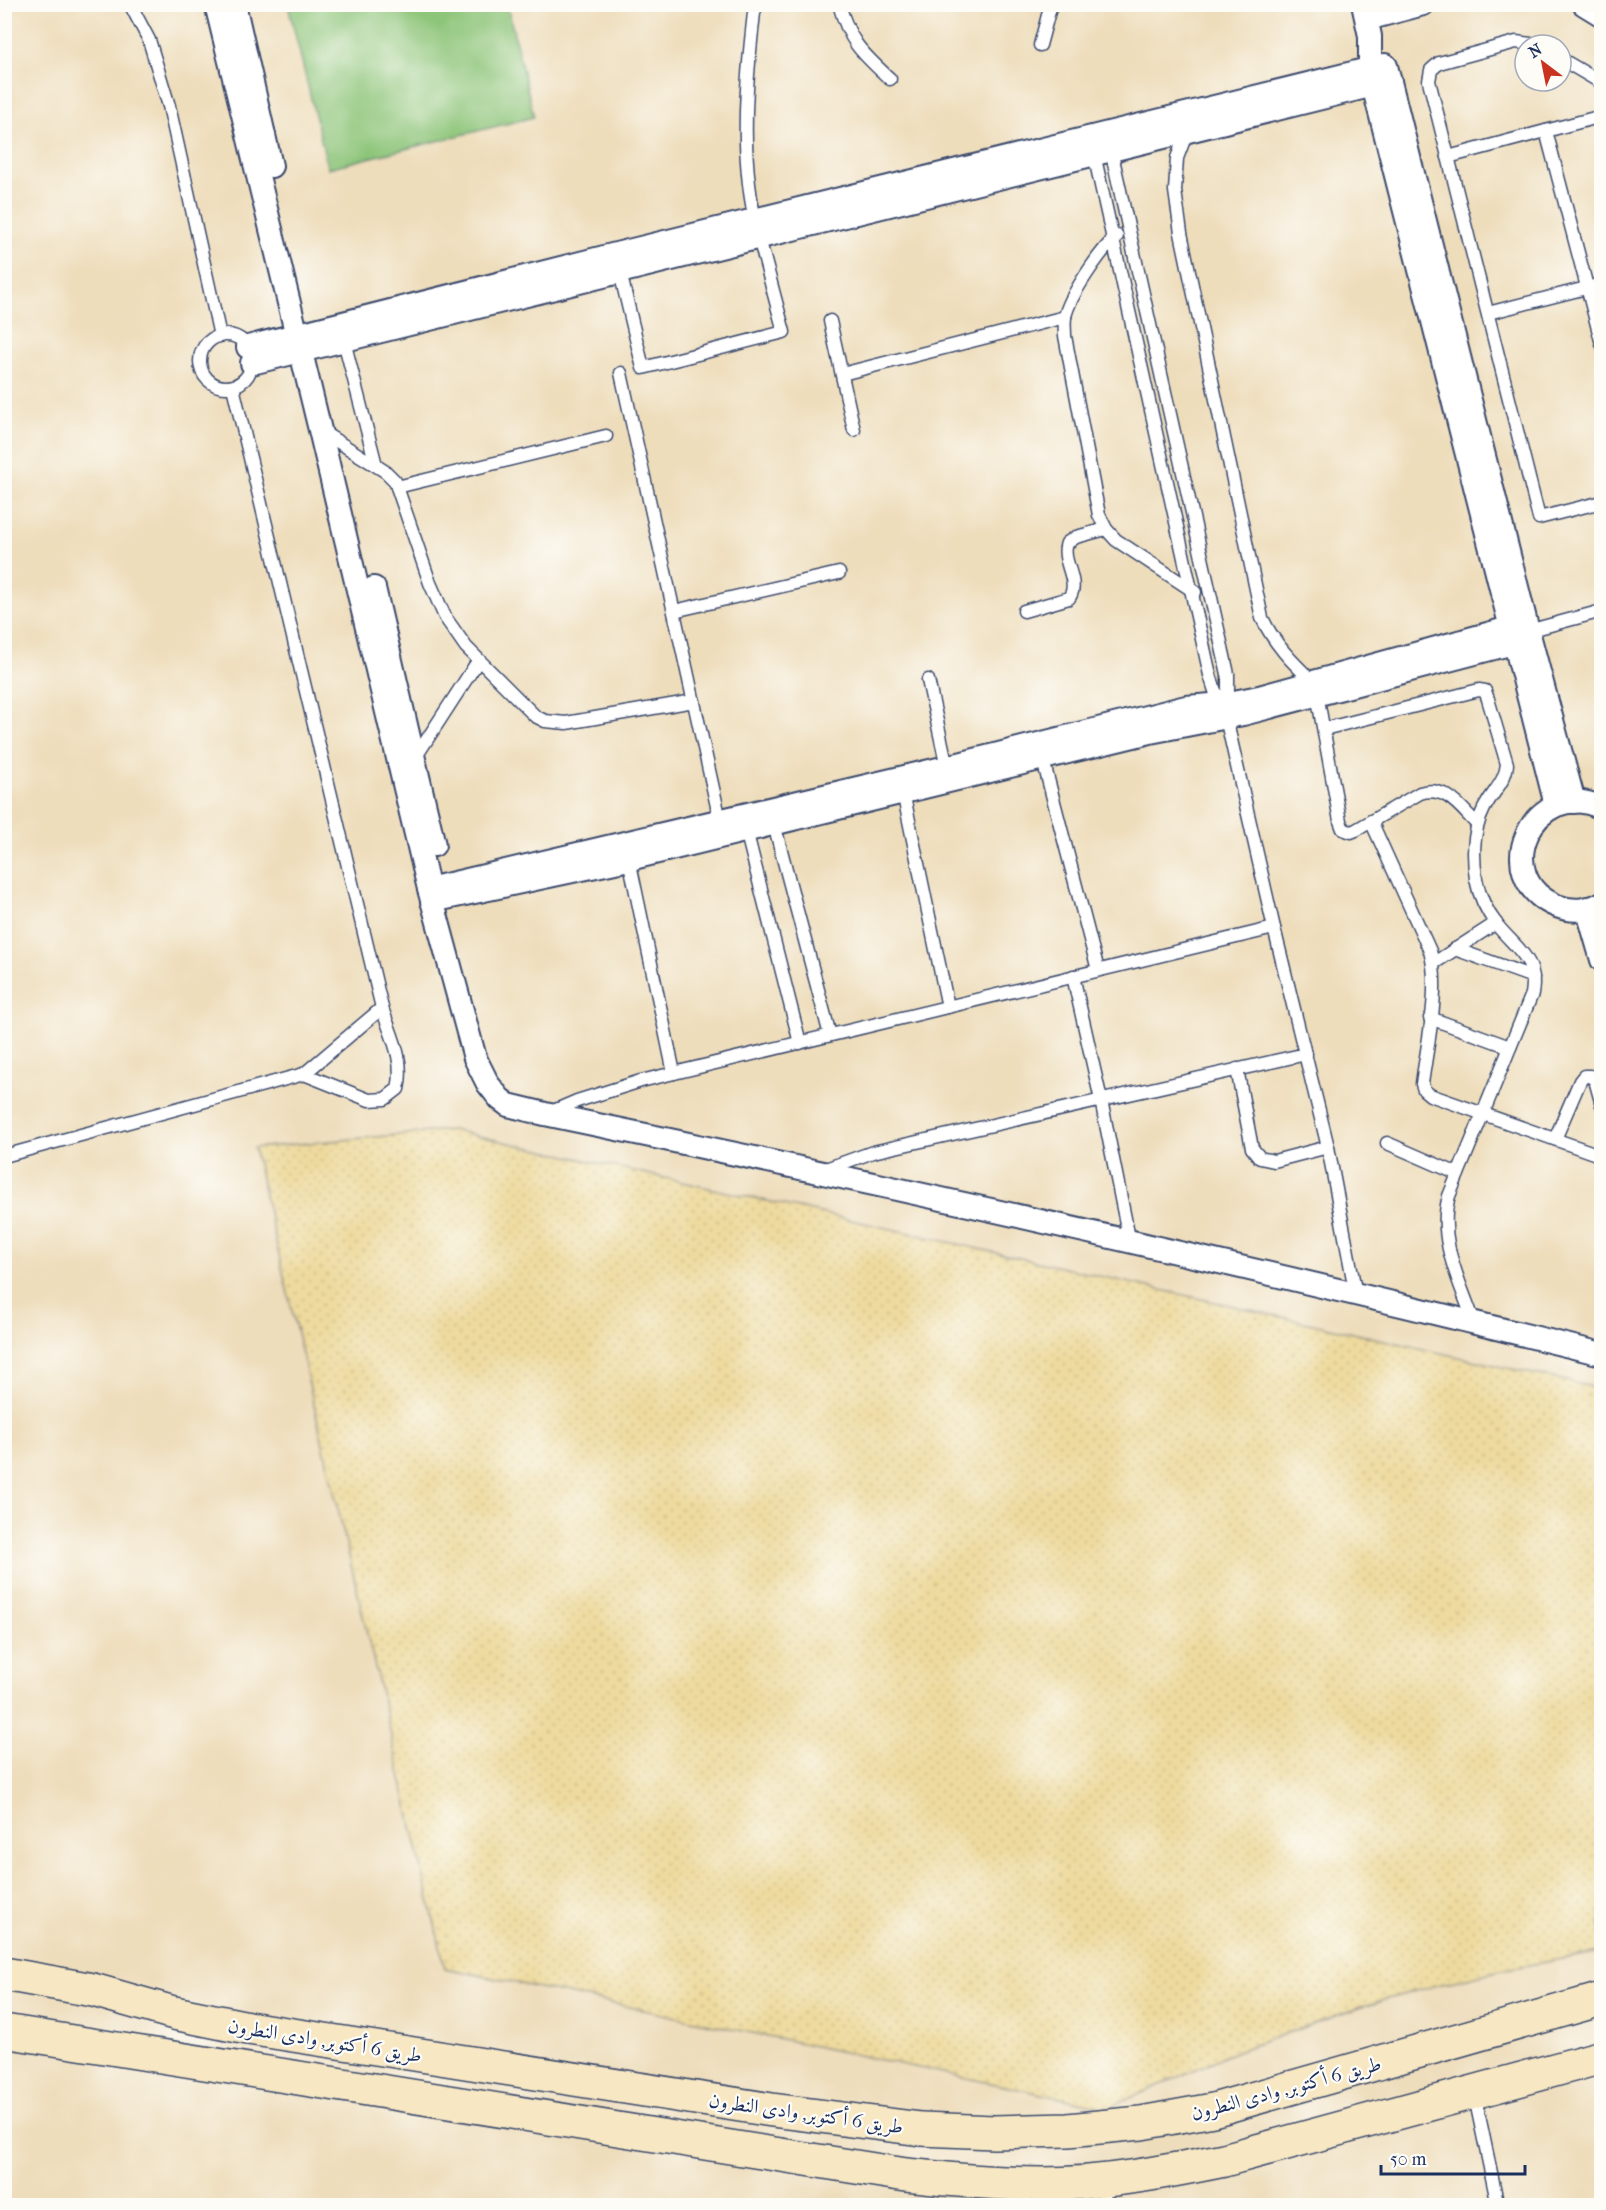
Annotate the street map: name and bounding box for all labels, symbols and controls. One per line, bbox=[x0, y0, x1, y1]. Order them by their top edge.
north arrow bbox=[1513, 33, 1573, 93]
text: N bbox=[1525, 39, 1546, 62]
street label: طريق 6 أكتوبر, وادى النطرون bbox=[226, 2011, 424, 2068]
street label: طريق 6 أكتوبر, وادى النطرون bbox=[1188, 2049, 1384, 2126]
street label: طريق 6 أكتوبر, وادى النطرون bbox=[707, 2085, 905, 2140]
scale bar bbox=[1381, 2138, 1525, 2176]
text: 50 m bbox=[1390, 2149, 1427, 2170]

